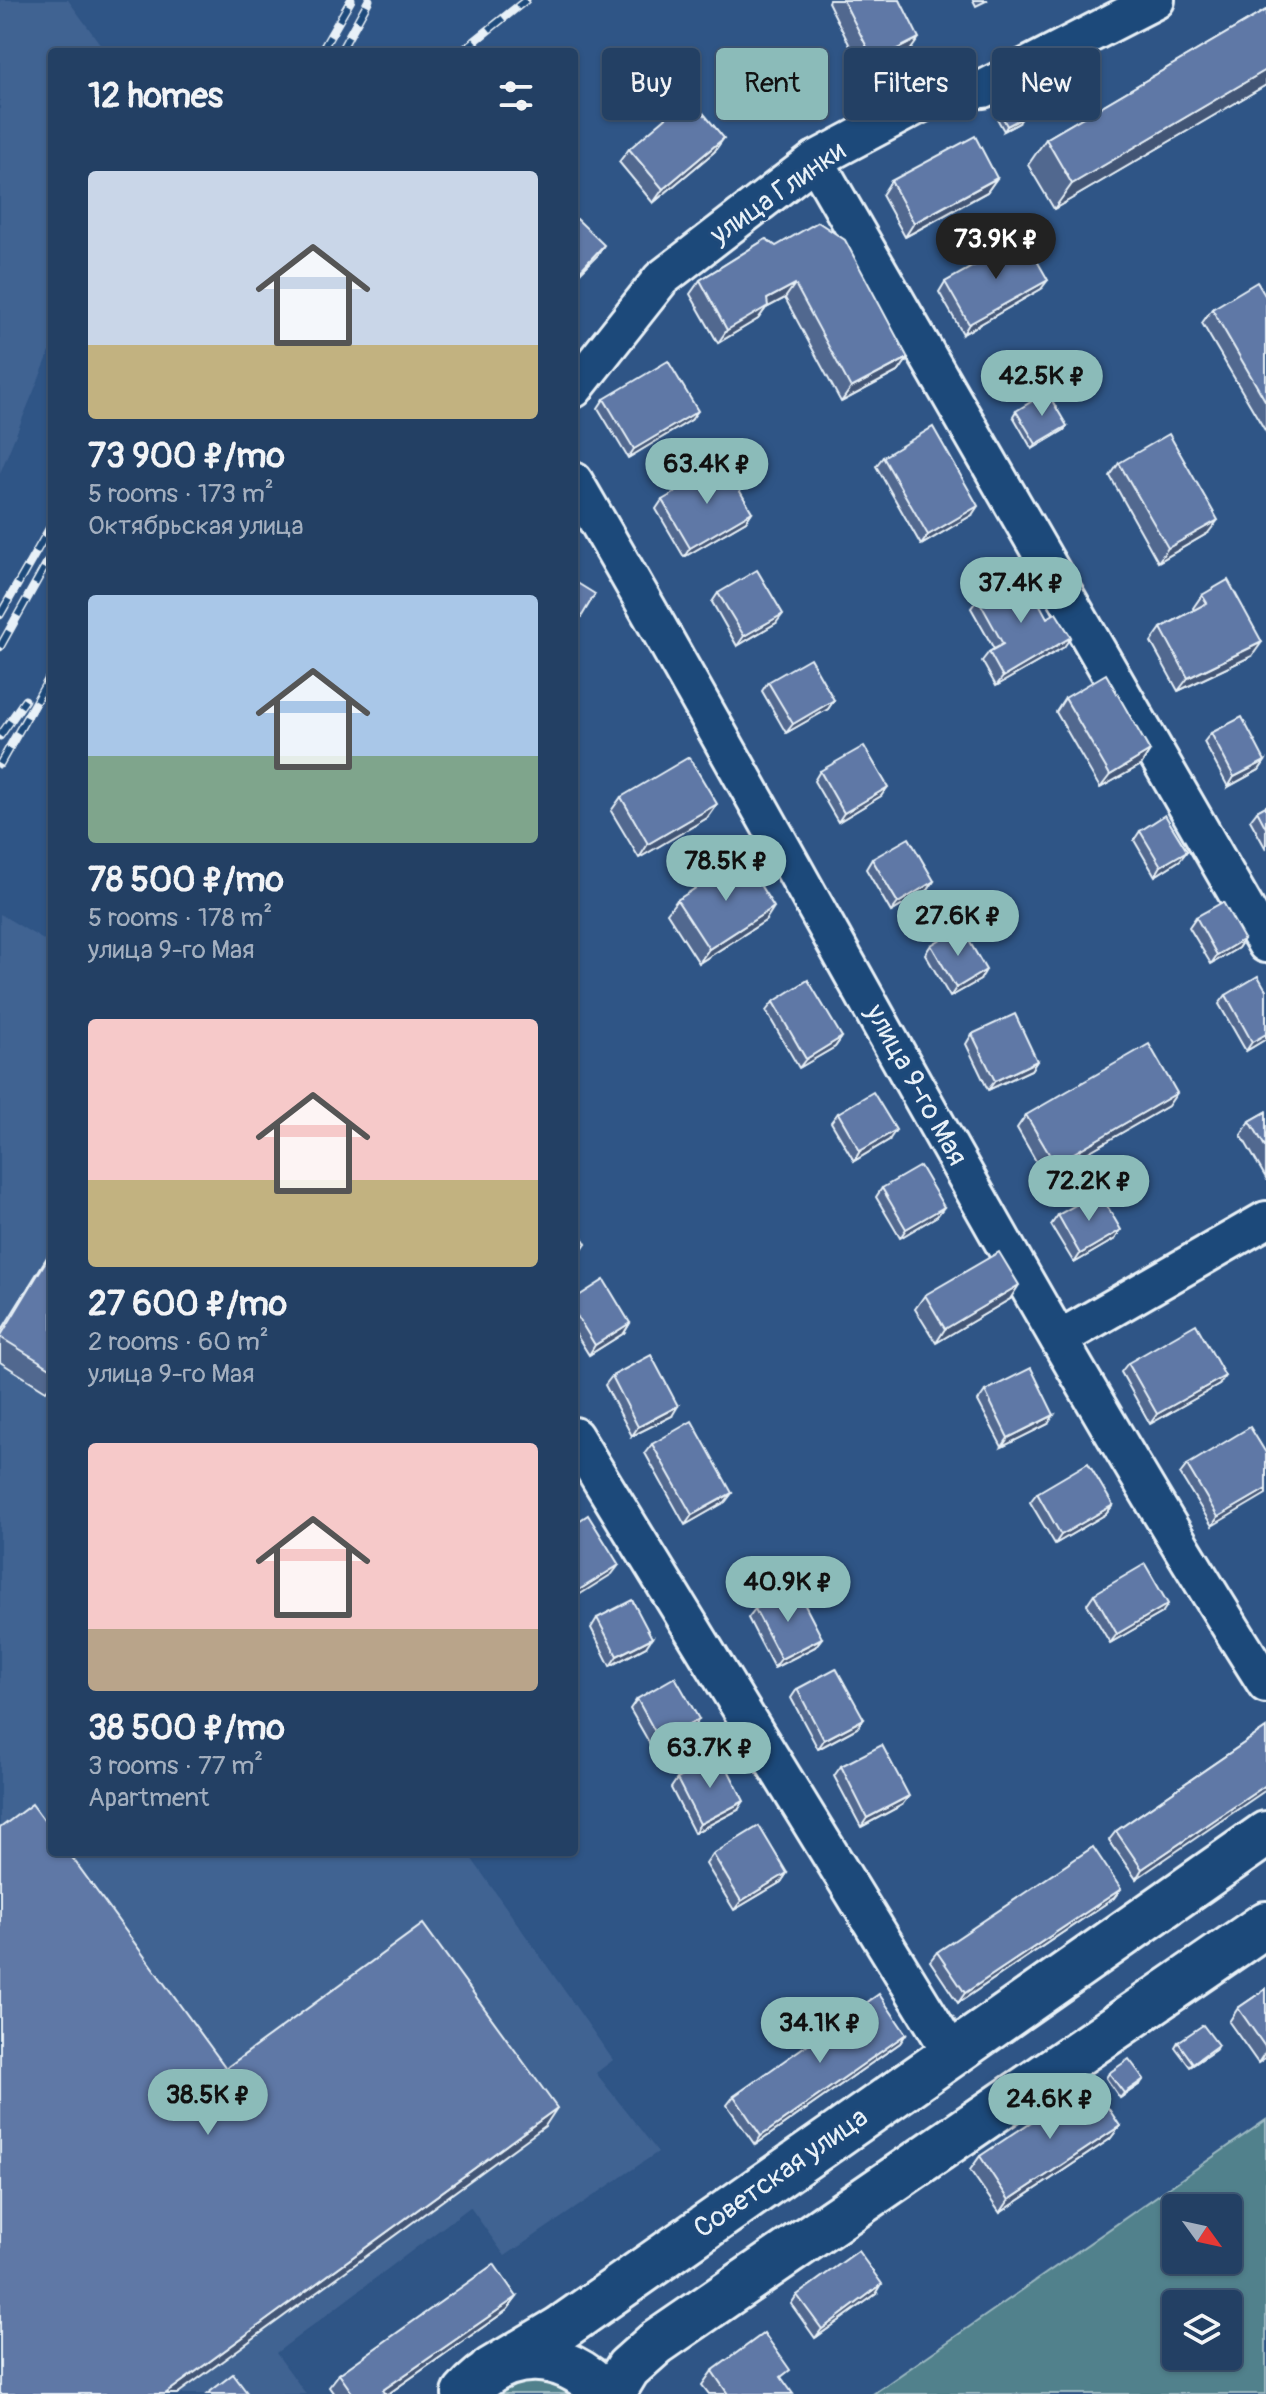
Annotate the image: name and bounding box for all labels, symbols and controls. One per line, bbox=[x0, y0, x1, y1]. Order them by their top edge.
chip: Buy bbox=[602, 48, 700, 120]
chip: Rent bbox=[716, 48, 828, 120]
chip: Filters bbox=[844, 48, 976, 120]
chip: New bbox=[992, 48, 1100, 120]
icon: filters bbox=[494, 74, 538, 118]
text: 12 homes bbox=[88, 75, 223, 118]
street label: улица Глинки bbox=[703, 134, 852, 253]
pin: 73.9K ₽ bbox=[922, 213, 1070, 281]
icon: home bbox=[241, 223, 385, 367]
text: 73.9K ₽ bbox=[954, 223, 1038, 255]
pin: 42.5K ₽ bbox=[968, 350, 1116, 418]
text: 42.5K ₽ bbox=[999, 360, 1085, 392]
text: 73 900 ₽/mo bbox=[88, 435, 285, 478]
pin: 63.4K ₽ bbox=[633, 438, 781, 506]
text: 63.4K ₽ bbox=[663, 448, 751, 480]
text: 5 rooms · 173 m² bbox=[88, 478, 274, 510]
text: Октябрьская улица bbox=[88, 510, 304, 542]
pin: 37.4K ₽ bbox=[947, 557, 1095, 625]
text: 37.4K ₽ bbox=[978, 567, 1064, 599]
icon: home bbox=[241, 647, 385, 791]
pin: 78.5K ₽ bbox=[652, 835, 800, 903]
text: 78.5K ₽ bbox=[684, 845, 768, 877]
text: 78 500 ₽/mo bbox=[88, 859, 284, 902]
pin: 27.6K ₽ bbox=[884, 890, 1032, 958]
text: 27.6K ₽ bbox=[915, 900, 1001, 932]
text: 5 rooms · 178 m² bbox=[88, 902, 272, 934]
text: улица 9-го Мая bbox=[88, 934, 254, 966]
street label: улица 9-го Мая bbox=[857, 997, 975, 1172]
icon: home bbox=[241, 1071, 385, 1215]
pin: 72.2K ₽ bbox=[1015, 1155, 1163, 1223]
text: 72.2K ₽ bbox=[1046, 1165, 1132, 1197]
text: 27 600 ₽/mo bbox=[88, 1283, 287, 1326]
text: 2 rooms · 60 m² bbox=[88, 1326, 269, 1358]
text: улица 9-го Мая bbox=[88, 1358, 254, 1390]
icon: home bbox=[241, 1495, 385, 1639]
pin: 40.9K ₽ bbox=[714, 1556, 862, 1624]
text: 40.9K ₽ bbox=[744, 1566, 832, 1598]
text: 38 500 ₽/mo bbox=[88, 1707, 285, 1750]
pin: 63.7K ₽ bbox=[636, 1722, 784, 1790]
text: 63.7K ₽ bbox=[667, 1732, 753, 1764]
text: 3 rooms · 77 m² bbox=[88, 1750, 263, 1782]
text: Apartment bbox=[88, 1782, 209, 1814]
pin: 34.1K ₽ bbox=[746, 1997, 894, 2065]
text: 34.1K ₽ bbox=[779, 2007, 861, 2039]
pin: 38.5K ₽ bbox=[134, 2069, 282, 2137]
pin: 24.6K ₽ bbox=[976, 2073, 1124, 2141]
text: 38.5K ₽ bbox=[166, 2079, 250, 2111]
text: 24.6K ₽ bbox=[1006, 2083, 1094, 2115]
street label: Советская улица bbox=[687, 2100, 875, 2246]
north arrow bbox=[1162, 2194, 1242, 2274]
map controls bbox=[1162, 2194, 1242, 2370]
button: layers bbox=[1162, 2290, 1242, 2370]

